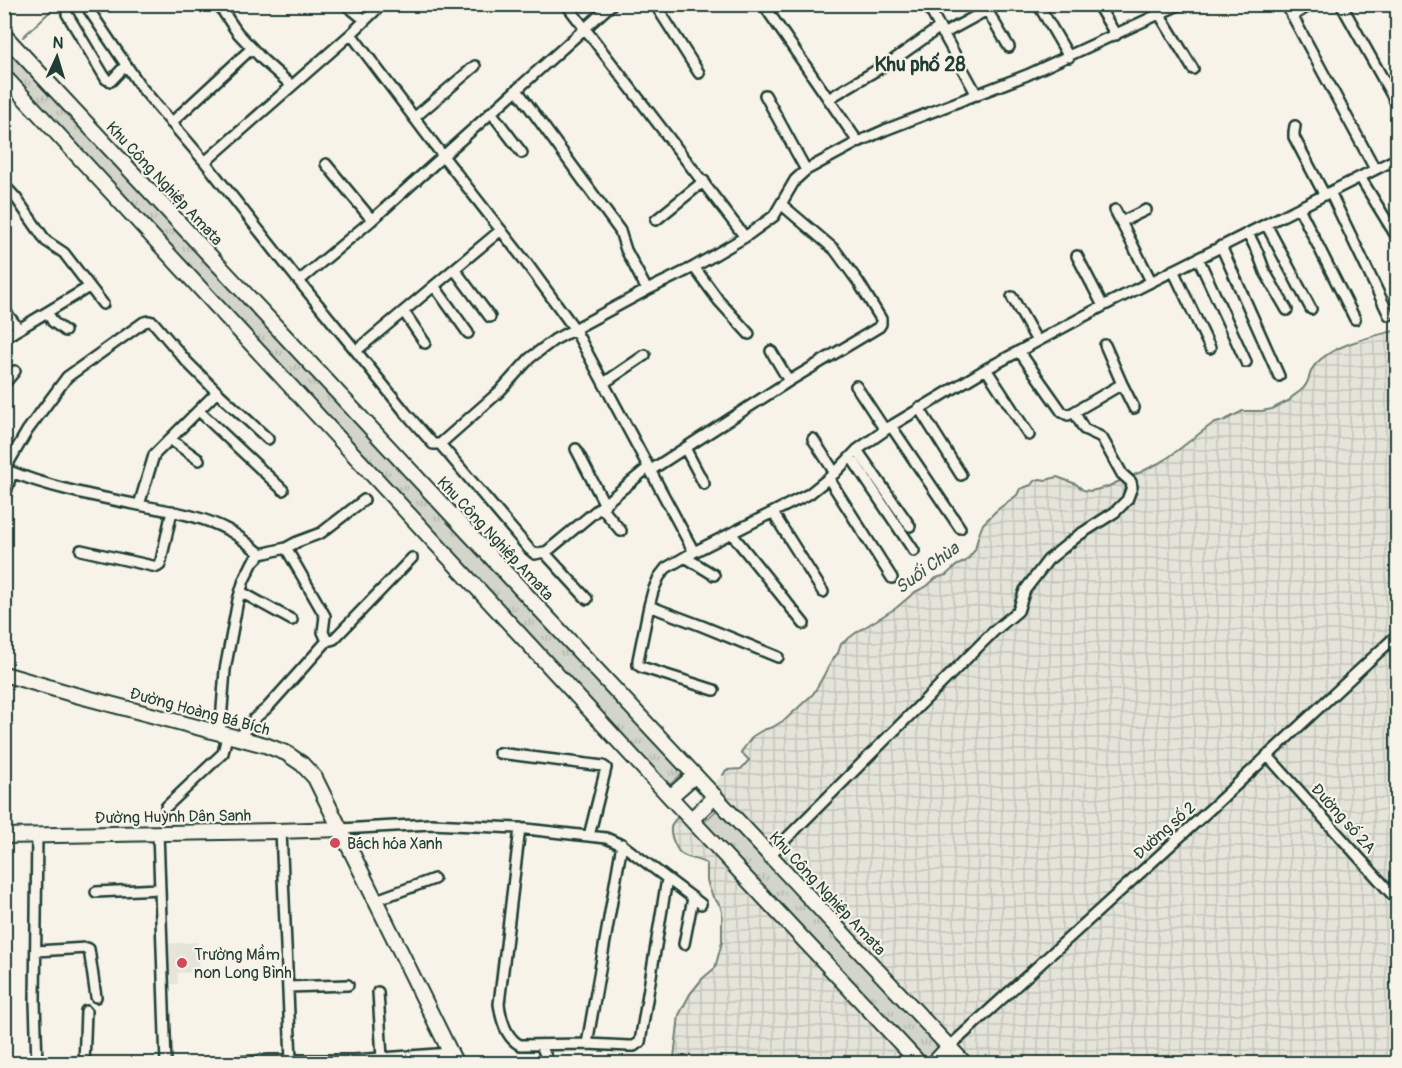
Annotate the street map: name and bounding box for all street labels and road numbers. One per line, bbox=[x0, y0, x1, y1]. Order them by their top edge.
street label: Khu Công Nghiệp Amata bbox=[102, 118, 227, 250]
street label: Khu Công Nghiệp Amata bbox=[433, 473, 558, 605]
street label: Đường Hoàng Bá Bích bbox=[127, 684, 272, 740]
street label: Đường số 2A bbox=[1307, 780, 1380, 858]
street label: Đường số 2 bbox=[1129, 798, 1200, 864]
street label: Đường Huỳnh Dân Sanh bbox=[95, 806, 251, 828]
street label: Khu Công Nghiệp Amata bbox=[765, 828, 890, 960]

